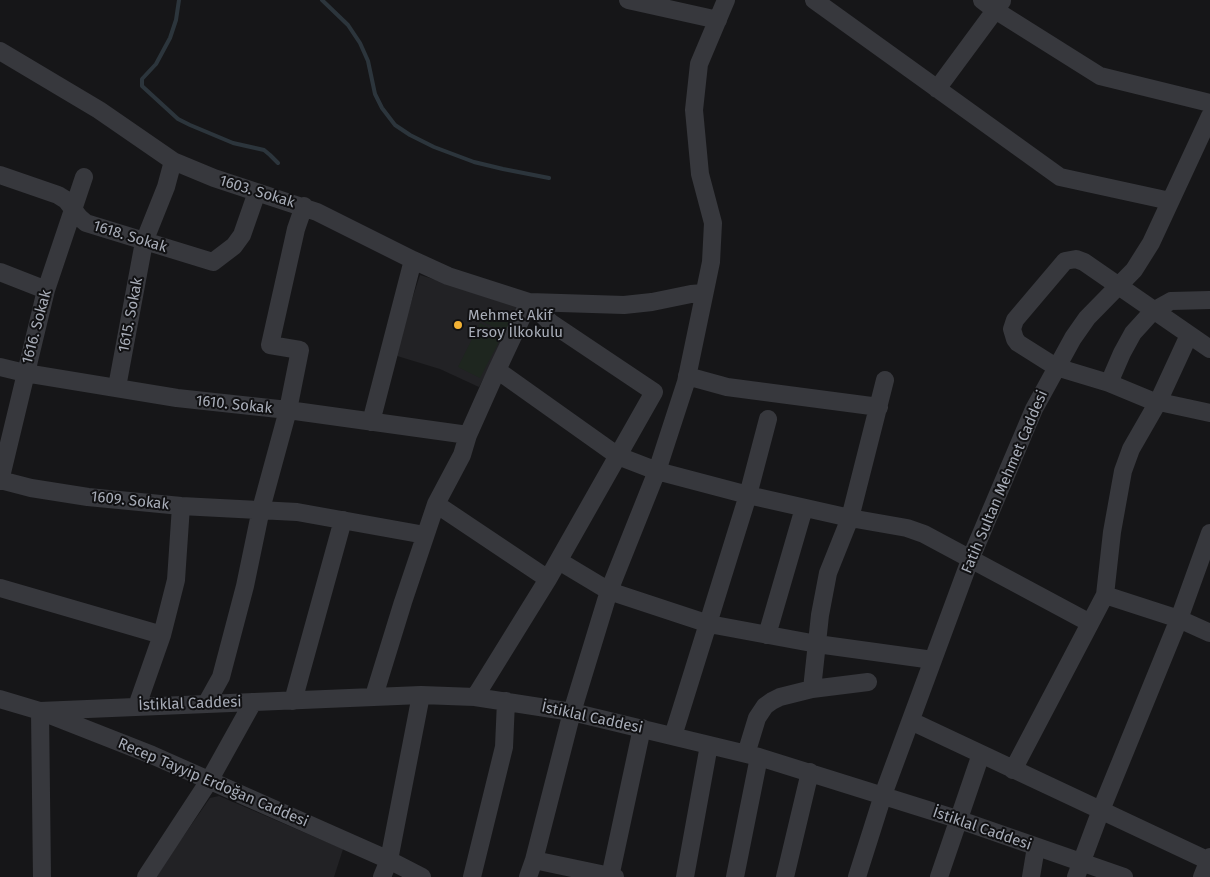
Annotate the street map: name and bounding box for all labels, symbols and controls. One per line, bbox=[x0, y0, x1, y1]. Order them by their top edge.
street label: 1603. Sokak bbox=[217, 172, 297, 212]
street label: 1618. Sokak bbox=[91, 217, 169, 257]
street label: 1615. Sokak bbox=[115, 276, 147, 354]
street label: 1616. Sokak bbox=[18, 288, 56, 366]
place label: Mehmet Akif Ersoy İlkokulu bbox=[468, 307, 563, 342]
marker: Mehmet Akif Ersoy İlkokulu bbox=[452, 319, 464, 331]
street label: Fatih Sultan Mehmet Caddesi bbox=[958, 388, 1052, 576]
street label: 1610. Sokak bbox=[195, 392, 273, 418]
street label: 1609. Sokak bbox=[90, 488, 170, 514]
street label: İstiklal Caddesi bbox=[138, 693, 242, 715]
street label: İstiklal Caddesi bbox=[540, 698, 644, 738]
street label: Recep Tayyip Erdoğan Caddesi bbox=[115, 735, 311, 831]
street label: İstiklal Caddesi bbox=[930, 804, 1034, 854]

